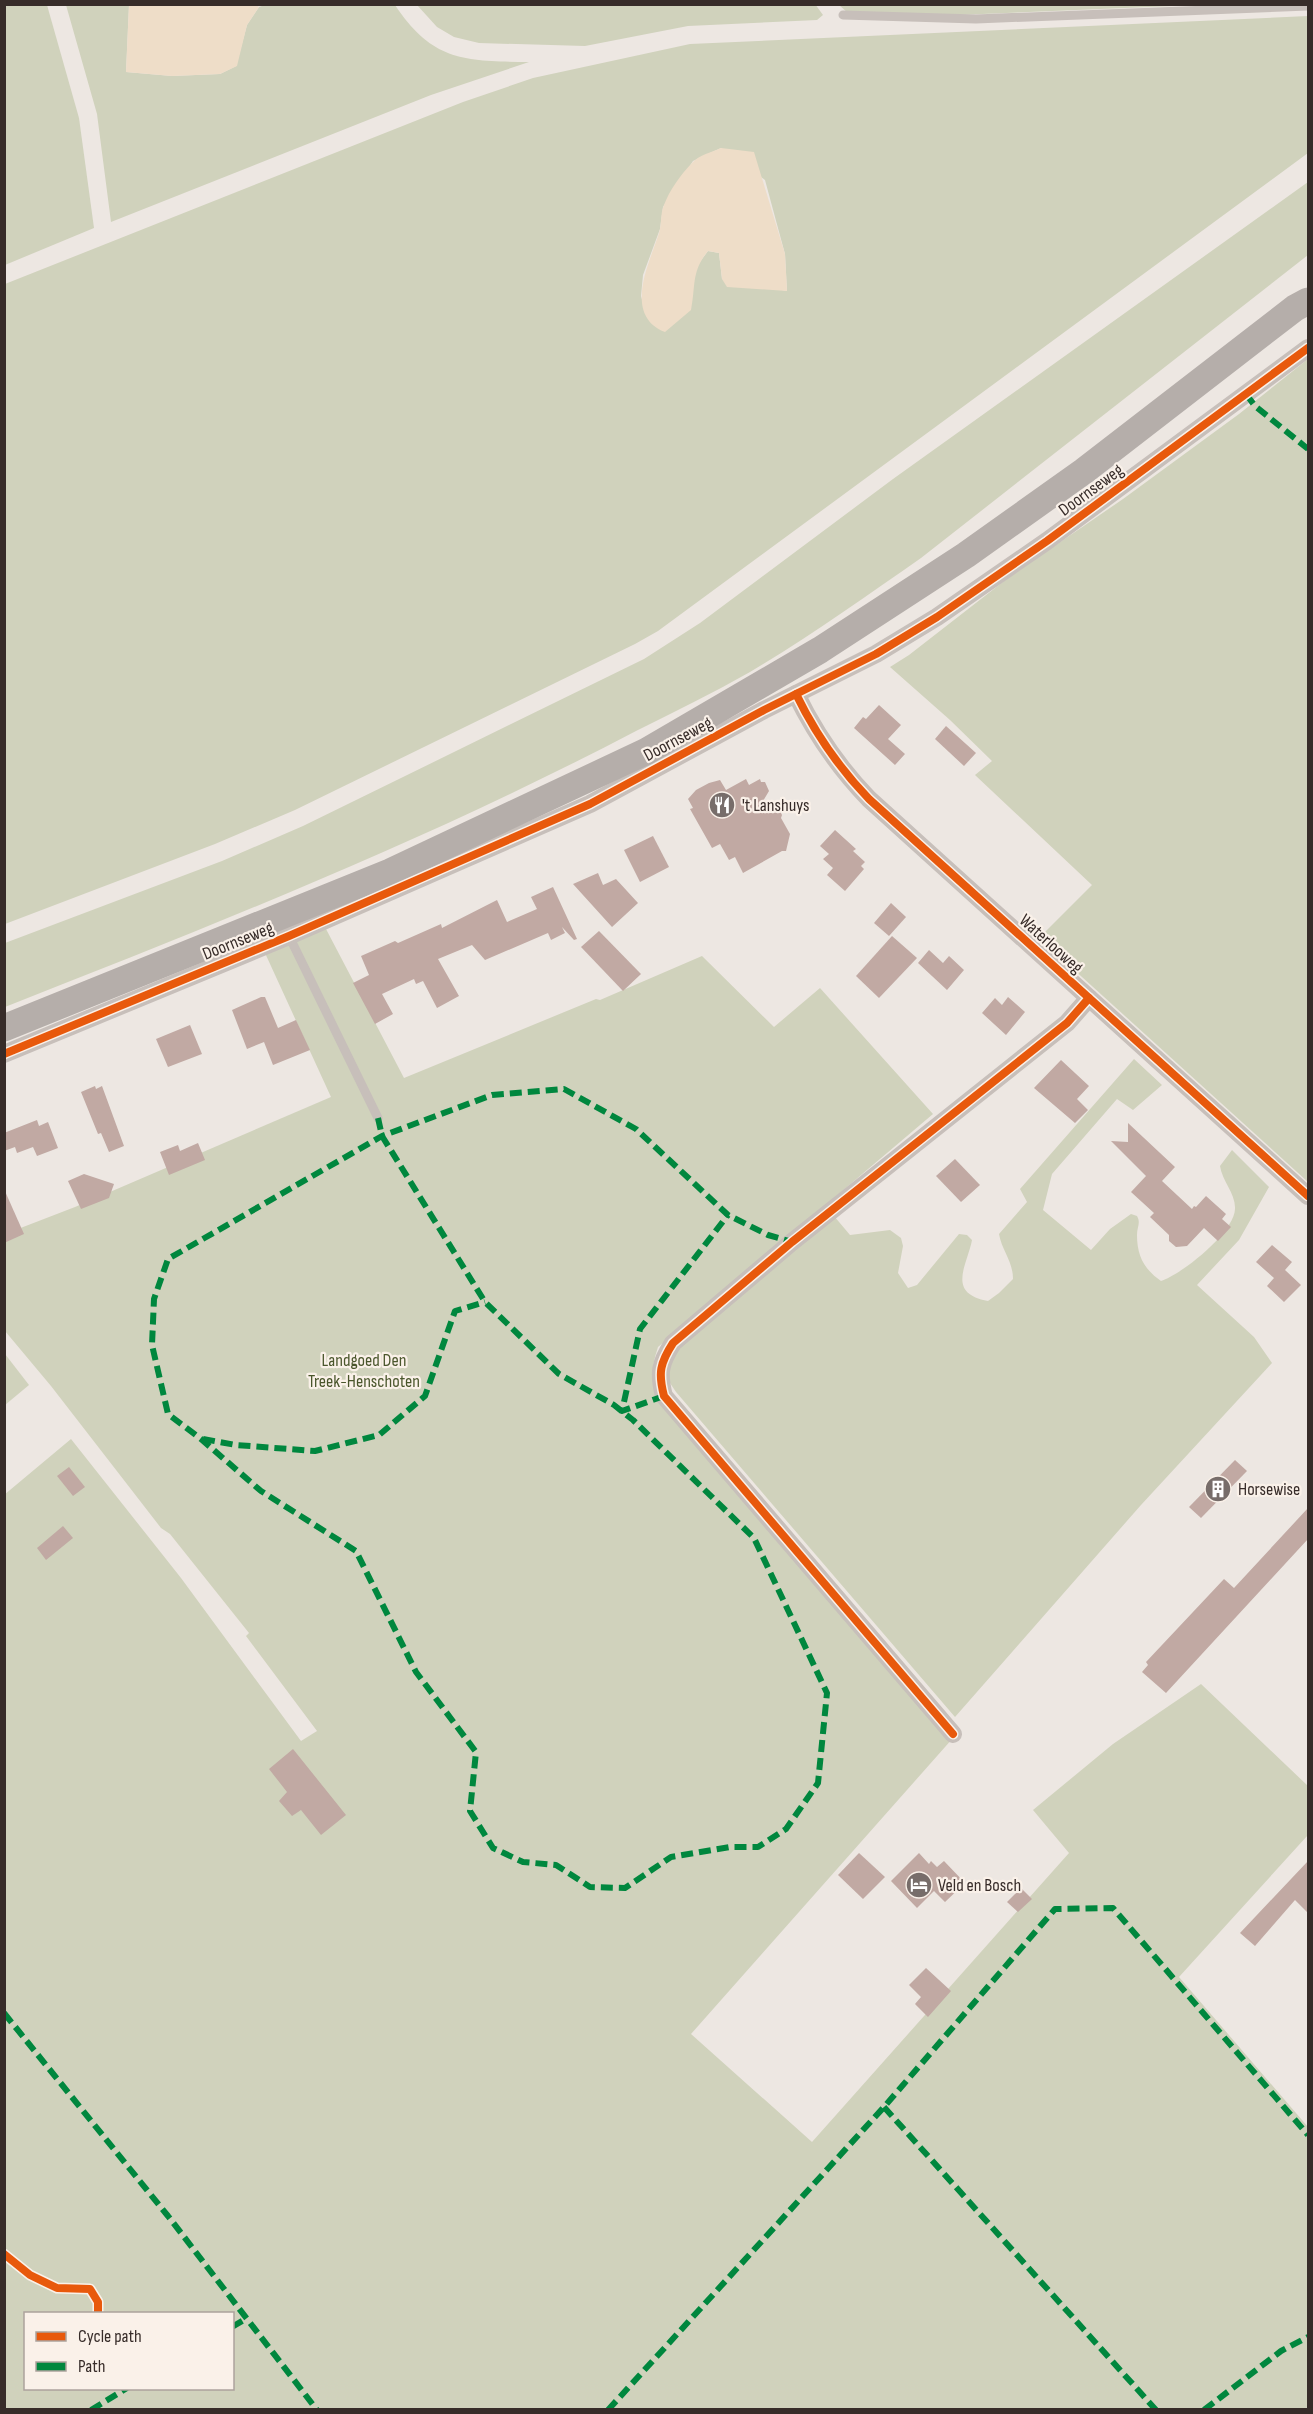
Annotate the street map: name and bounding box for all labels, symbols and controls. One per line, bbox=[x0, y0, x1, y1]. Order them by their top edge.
street label: Doornseweg bbox=[1055, 460, 1127, 520]
street label: Doornseweg bbox=[640, 712, 716, 766]
restaurant icon: 't Lanshuys bbox=[707, 790, 737, 820]
place label: 't Lanshuys bbox=[742, 795, 810, 816]
street label: Waterlooweg bbox=[1015, 910, 1087, 978]
street label: Doornseweg bbox=[199, 917, 277, 965]
park label: Landgoed Den Treek-Henschoten bbox=[308, 1350, 420, 1392]
building icon: Horsewise bbox=[1203, 1474, 1233, 1504]
place label: Horsewise bbox=[1238, 1479, 1300, 1500]
hotel icon: Veld en Bosch bbox=[904, 1870, 934, 1900]
place label: Veld en Bosch bbox=[938, 1875, 1021, 1896]
legend bbox=[24, 2312, 234, 2390]
text: Cycle path bbox=[78, 2326, 142, 2347]
text: Path bbox=[78, 2356, 106, 2377]

